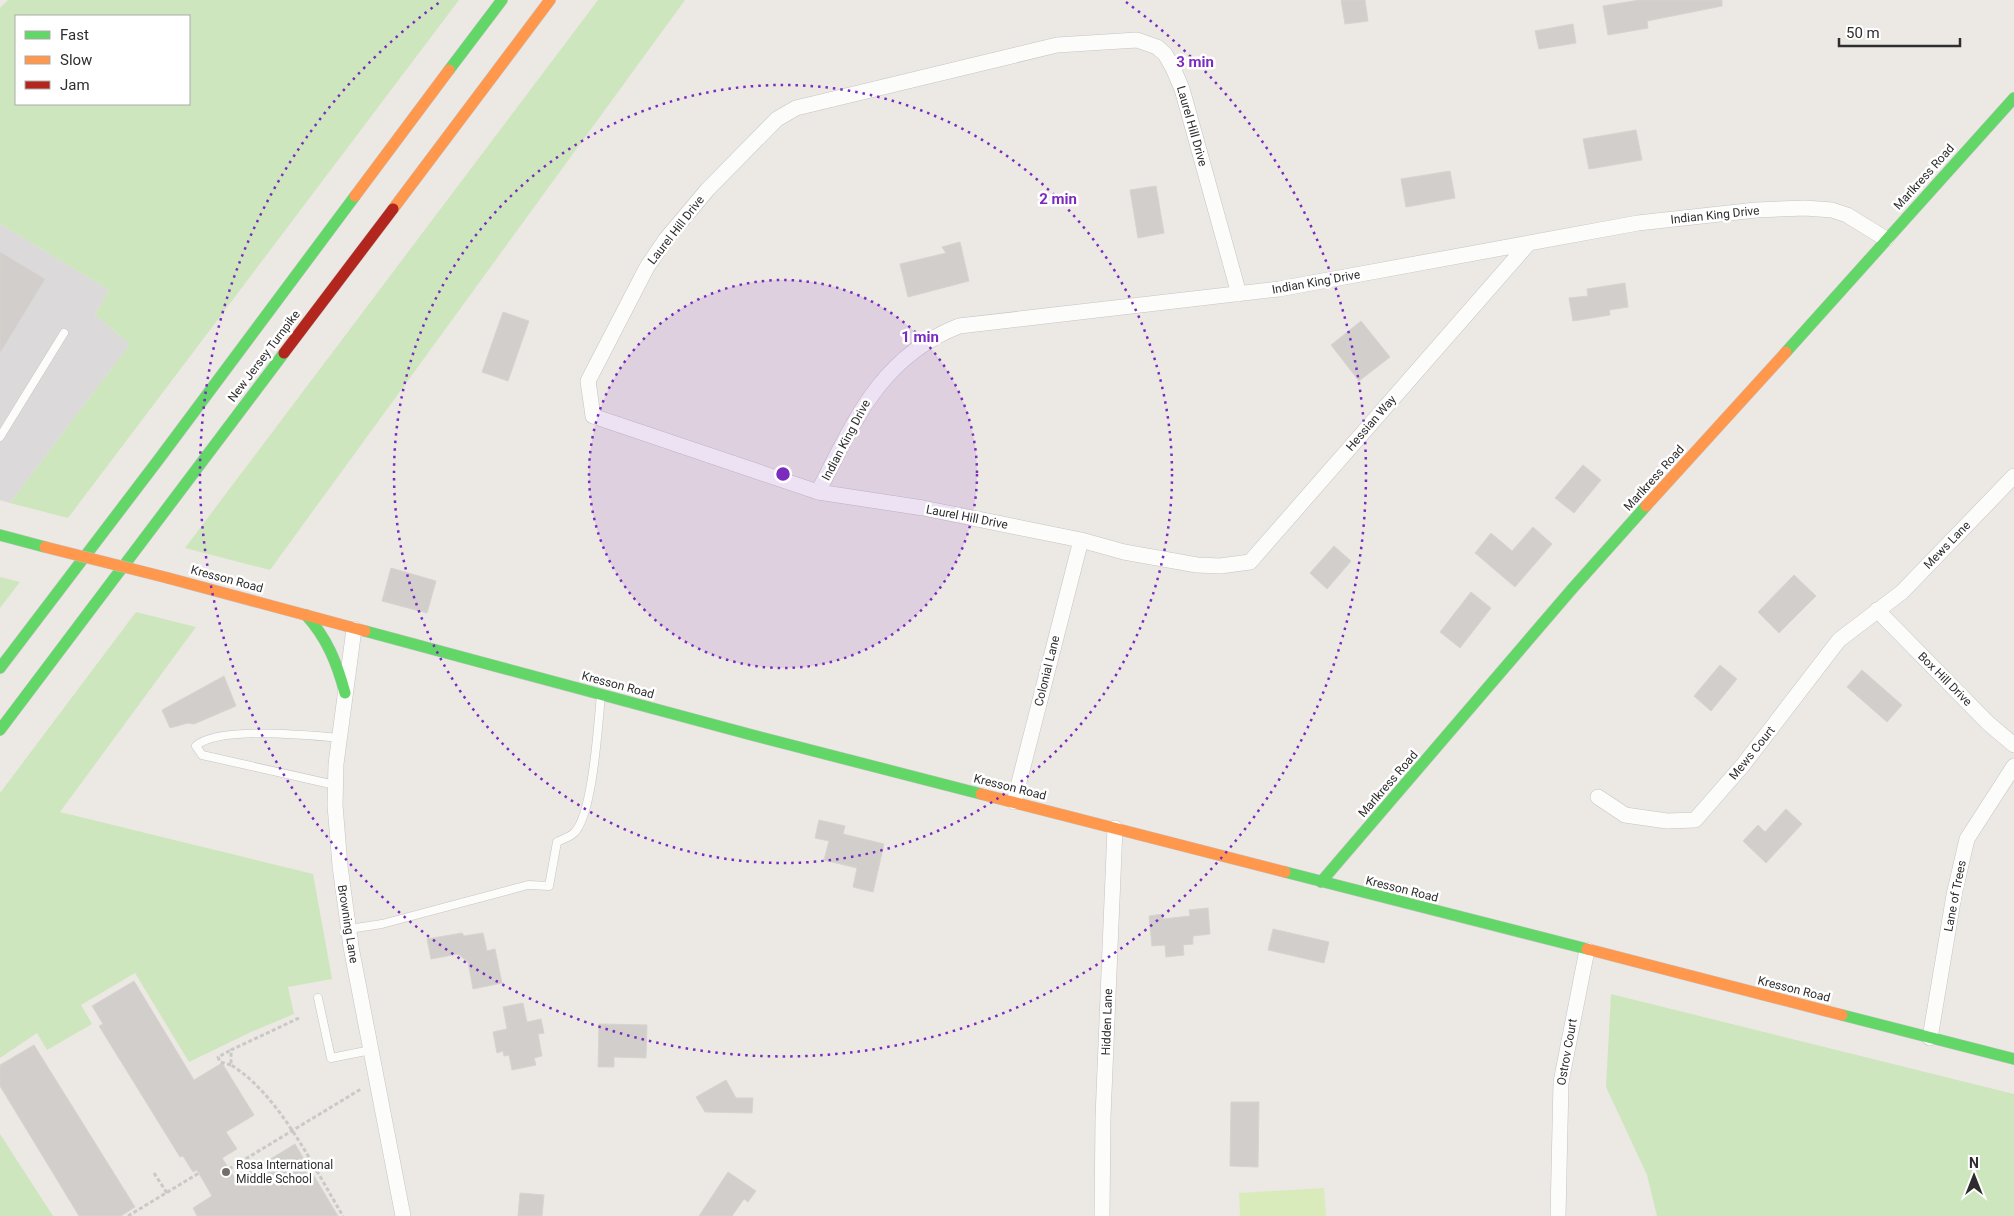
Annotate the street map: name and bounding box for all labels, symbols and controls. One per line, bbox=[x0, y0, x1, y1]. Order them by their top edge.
legend bbox=[15, 15, 190, 105]
scale bar bbox=[1839, 15, 1960, 47]
text: 50 m bbox=[1846, 24, 1880, 42]
text: Fast bbox=[60, 26, 89, 44]
text: Slow bbox=[60, 51, 92, 69]
text: 3 min bbox=[1176, 53, 1214, 71]
text: Jam bbox=[60, 76, 90, 94]
street label: Laurel Hill Drive bbox=[1174, 84, 1210, 168]
street label: Marlkress Road bbox=[1891, 141, 1957, 213]
text: 2 min bbox=[1039, 190, 1077, 208]
street label: Laurel Hill Drive bbox=[645, 193, 707, 267]
street label: Indian King Drive bbox=[1670, 203, 1760, 227]
street label: Indian King Drive bbox=[1271, 267, 1361, 297]
street label: New Jersey Turnpike bbox=[225, 308, 303, 404]
text: 1 min bbox=[901, 328, 939, 346]
street label: Hessian Way bbox=[1343, 392, 1399, 454]
street label: Indian King Drive bbox=[819, 397, 873, 483]
street label: Marlkress Road bbox=[1621, 442, 1687, 514]
centre of rings bbox=[774, 465, 792, 483]
street label: Laurel Hill Drive bbox=[925, 502, 1009, 532]
street label: Mews Lane bbox=[1921, 518, 1973, 572]
street label: Kresson Road bbox=[189, 563, 265, 595]
street label: Colonial Lane bbox=[1031, 634, 1063, 708]
street label: Box Hill Drive bbox=[1915, 649, 1975, 709]
street label: Kresson Road bbox=[580, 669, 656, 701]
street label: Mews Court bbox=[1726, 723, 1778, 783]
street label: Marlkress Road bbox=[1355, 748, 1421, 820]
street label: Kresson Road bbox=[972, 771, 1048, 803]
street label: Lane of Trees bbox=[1941, 859, 1969, 933]
street label: Kresson Road bbox=[1364, 873, 1440, 905]
street label: Browning Lane bbox=[335, 884, 361, 964]
street label: Kresson Road bbox=[1756, 973, 1832, 1005]
street label: Hidden Lane bbox=[1099, 988, 1115, 1056]
street label: Ostrov Court bbox=[1554, 1018, 1580, 1086]
north arrow bbox=[1949, 1151, 1999, 1201]
text: N bbox=[1969, 1155, 1979, 1171]
place label: Rosa International Middle School bbox=[236, 1158, 333, 1186]
marker: Rosa International Middle School bbox=[220, 1166, 232, 1178]

